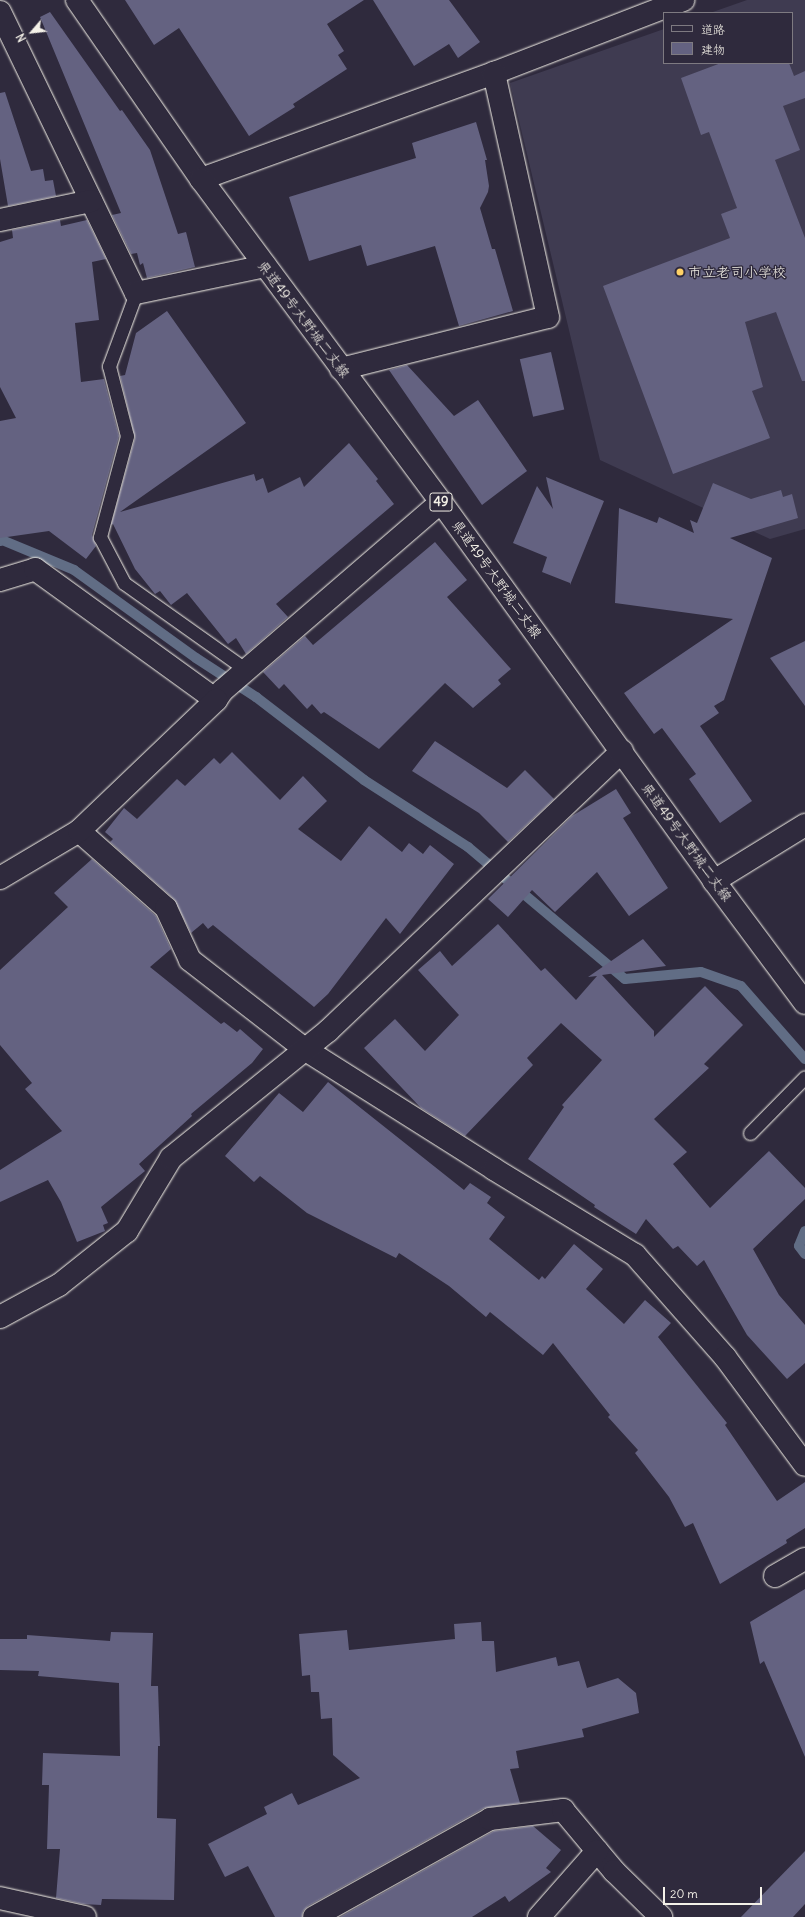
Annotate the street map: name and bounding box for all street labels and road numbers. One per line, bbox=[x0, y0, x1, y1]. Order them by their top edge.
street label: 県道49号大野城二丈線 bbox=[255, 257, 353, 381]
road number: 49 bbox=[429, 491, 453, 513]
street label: 県道49号大野城二丈線 bbox=[448, 517, 546, 641]
street label: 県道49号大野城二丈線 bbox=[638, 780, 736, 904]

